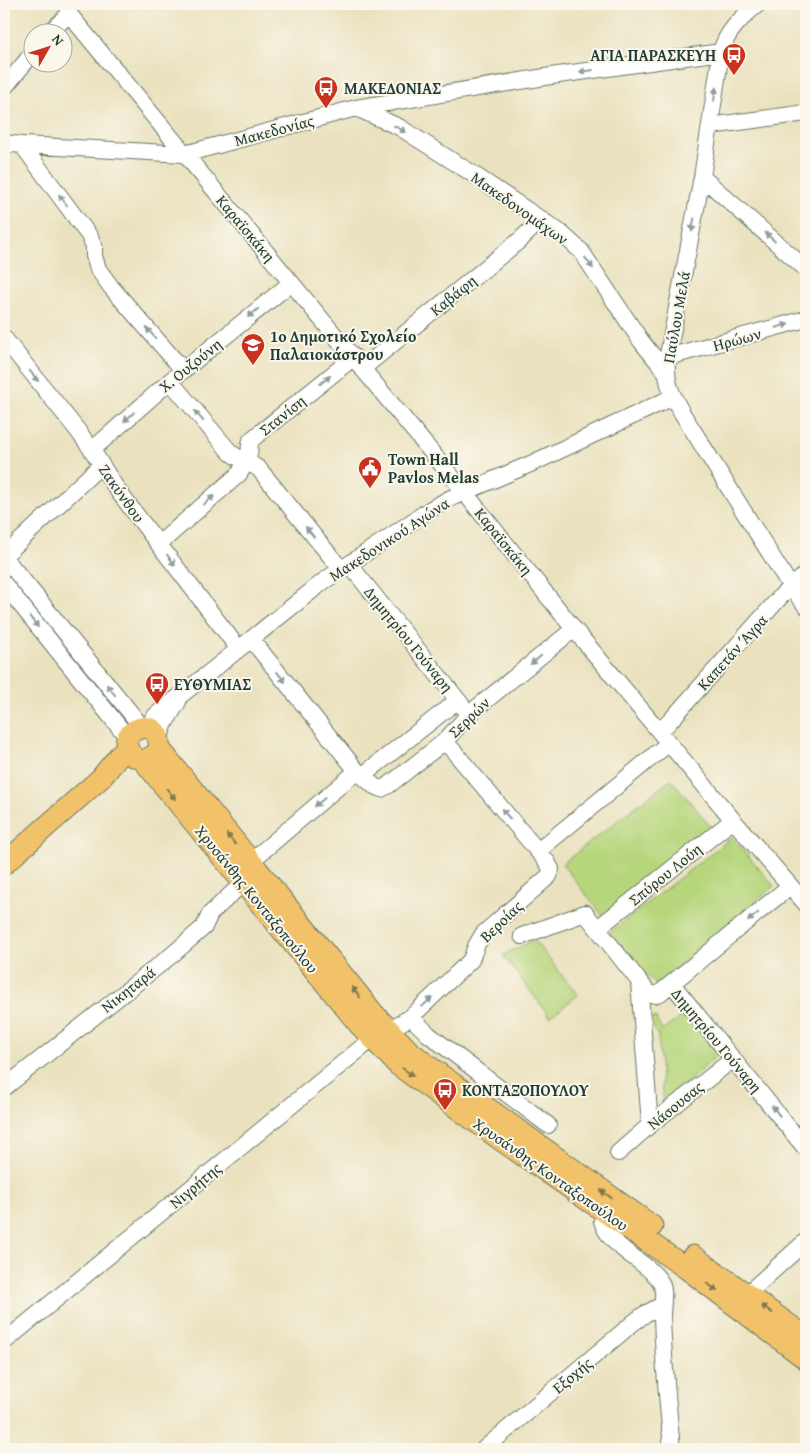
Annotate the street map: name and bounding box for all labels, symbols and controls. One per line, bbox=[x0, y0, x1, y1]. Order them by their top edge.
north arrow bbox=[22, 22, 72, 72]
text: N bbox=[47, 30, 69, 50]
bus stop icon: ΑΓΙΑ ΠΑΡΑΣΚΕΥΗ bbox=[721, 42, 747, 76]
place label: ΑΓΙΑ ΠΑΡΑΣΚΕΥΗ bbox=[590, 43, 716, 67]
one-way arrow bbox=[577, 68, 593, 76]
bus stop icon: ΜΑΚΕΔΟΝΙΑΣ bbox=[313, 75, 339, 109]
place label: ΜΑΚΕΔΟΝΙΑΣ bbox=[344, 76, 441, 100]
one-way arrow bbox=[711, 85, 719, 101]
street label: Μακεδονίας bbox=[232, 108, 317, 152]
one-way arrow bbox=[393, 125, 408, 133]
street label: Μακεδονομάχων bbox=[466, 165, 574, 251]
street label: Καραϊσκάκη bbox=[211, 189, 281, 267]
one-way arrow bbox=[57, 194, 68, 207]
one-way arrow bbox=[689, 217, 697, 232]
one-way arrow bbox=[764, 231, 776, 243]
one-way arrow bbox=[584, 256, 594, 270]
street label: Καβάφη bbox=[424, 269, 482, 321]
street label: Παύλου Μελά bbox=[656, 269, 696, 365]
one-way arrow bbox=[247, 308, 260, 319]
street label: Ηρώων bbox=[710, 321, 764, 357]
one-way arrow bbox=[775, 321, 790, 329]
place label: 1ο Δημοτικό Σχολείο Παλαιοκάστρου bbox=[270, 324, 417, 366]
one-way arrow bbox=[146, 327, 157, 339]
street label: Χ. Ουζούνη bbox=[153, 332, 227, 398]
school or university icon: 1ο Δημοτικό Σχολείο Παλαιοκάστρου bbox=[240, 332, 266, 366]
one-way arrow bbox=[29, 370, 40, 383]
one-way arrow bbox=[319, 375, 332, 386]
street label: Στανίση bbox=[254, 389, 310, 441]
one-way arrow bbox=[193, 410, 205, 422]
one-way arrow bbox=[122, 412, 135, 423]
place label: Town Hall Pavlos Melas bbox=[388, 447, 479, 489]
public building icon: Town Hall Pavlos Melas bbox=[357, 455, 383, 489]
street label: Ζακύνθου bbox=[93, 459, 151, 527]
street label: Μακεδονικού Αγώνα bbox=[324, 491, 454, 587]
one-way arrow bbox=[202, 495, 215, 506]
street label: Καραϊσκάκη bbox=[469, 502, 539, 580]
one-way arrow bbox=[304, 525, 315, 538]
one-way arrow bbox=[166, 553, 177, 566]
street label: Δημητρίου Γούναρη bbox=[359, 581, 459, 697]
street label: Καπετάν Άγρα bbox=[691, 608, 773, 696]
one-way arrow bbox=[29, 615, 40, 628]
one-way arrow bbox=[530, 654, 543, 665]
one-way arrow bbox=[276, 670, 287, 683]
bus stop icon: ΕΥΘΥΜΙΑΣ bbox=[144, 671, 170, 705]
place label: ΕΥΘΥΜΙΑΣ bbox=[174, 672, 251, 696]
one-way arrow bbox=[106, 683, 117, 696]
street label: Σερρών bbox=[443, 691, 495, 743]
one-way arrow bbox=[166, 787, 177, 800]
one-way arrow bbox=[314, 797, 327, 808]
one-way arrow bbox=[501, 808, 512, 821]
street label: Χρυσάνθης Κονταξοπούλου bbox=[190, 820, 324, 978]
one-way arrow bbox=[226, 833, 237, 846]
street label: Σπύρου Λούη bbox=[623, 837, 707, 911]
street label: Βεροίας bbox=[474, 894, 528, 948]
one-way arrow bbox=[746, 911, 759, 922]
street label: Νικηταρά bbox=[95, 960, 161, 1018]
street label: Δημητρίου Γούναρη bbox=[666, 982, 768, 1098]
one-way arrow bbox=[351, 986, 362, 999]
one-way arrow bbox=[421, 996, 433, 1008]
one-way arrow bbox=[401, 1067, 415, 1077]
street label: Νάσουσας bbox=[642, 1075, 709, 1135]
bus stop icon: ΚΟΝΤΑΞΟΠΟΥΛΟΥ bbox=[432, 1077, 458, 1111]
place label: ΚΟΝΤΑΞΟΠΟΥΛΟΥ bbox=[462, 1078, 589, 1102]
one-way arrow bbox=[770, 1105, 781, 1118]
street label: Χρυσάνθης Κονταξοπούλου bbox=[469, 1111, 633, 1237]
street label: Νιγρήτης bbox=[164, 1156, 226, 1214]
one-way arrow bbox=[599, 1189, 613, 1199]
one-way arrow bbox=[705, 1282, 718, 1293]
one-way arrow bbox=[761, 1303, 774, 1314]
street label: Εξοχής bbox=[547, 1351, 598, 1399]

